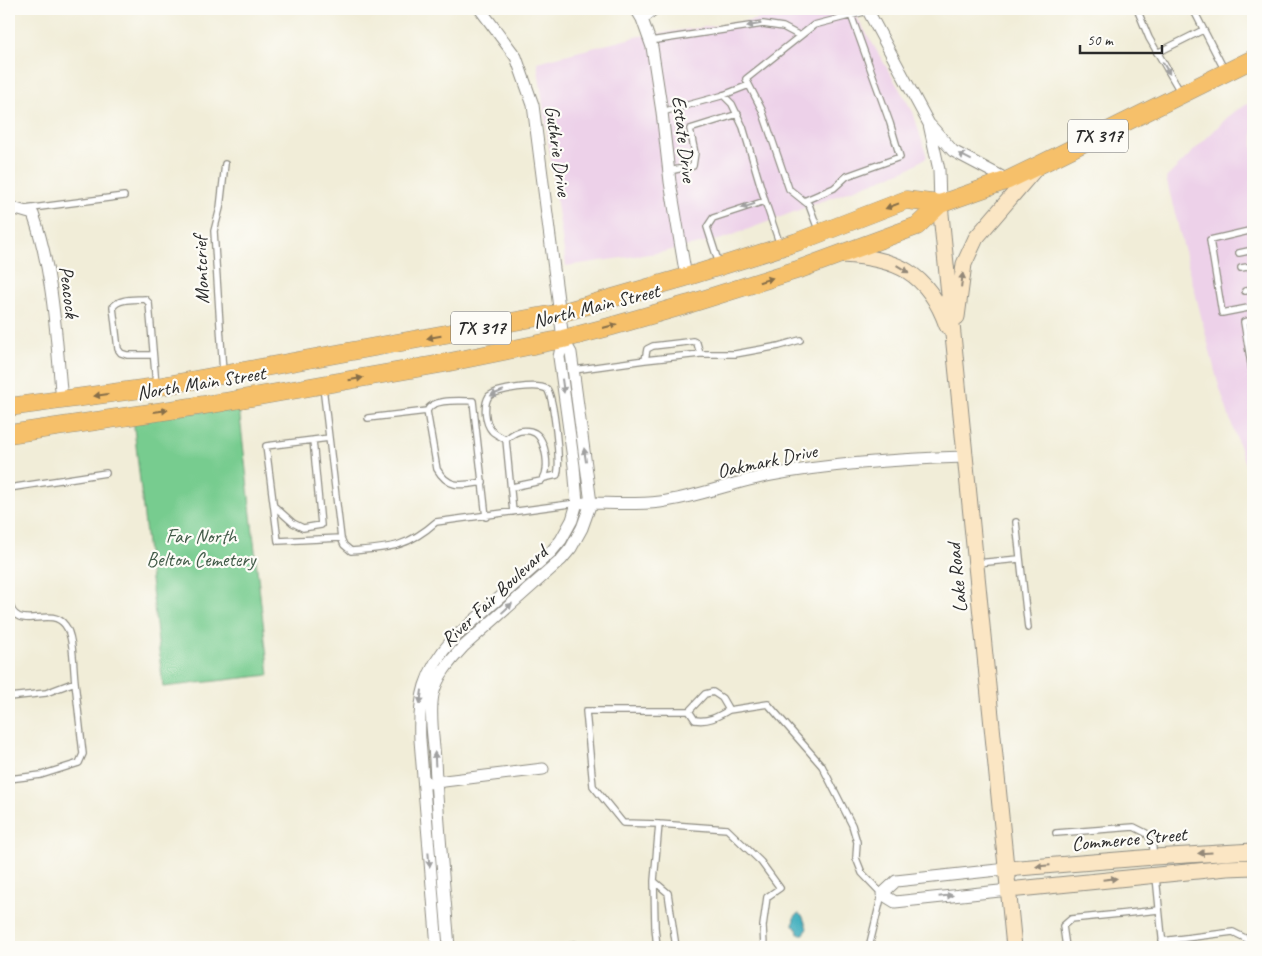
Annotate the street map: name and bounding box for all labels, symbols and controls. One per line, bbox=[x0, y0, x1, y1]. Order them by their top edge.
one-way arrow bbox=[745, 21, 761, 29]
scale bar bbox=[1080, 22, 1162, 54]
text: 50 m bbox=[1087, 31, 1114, 50]
one-way arrow bbox=[1161, 61, 1170, 74]
street label: Estate Drive bbox=[666, 95, 702, 185]
street label: Guthrie Drive bbox=[539, 104, 577, 199]
road number: TX 317 bbox=[1068, 120, 1128, 152]
one-way arrow bbox=[957, 153, 972, 161]
one-way arrow bbox=[884, 202, 899, 210]
one-way arrow bbox=[741, 203, 756, 211]
street label: Montcrief bbox=[187, 232, 215, 304]
one-way arrow bbox=[897, 264, 910, 273]
street label: Peacock bbox=[53, 265, 85, 321]
one-way arrow bbox=[958, 272, 966, 288]
one-way arrow bbox=[758, 275, 773, 283]
street label: North Main Street bbox=[530, 278, 664, 334]
road number: TX 317 bbox=[451, 312, 511, 344]
one-way arrow bbox=[603, 322, 618, 330]
one-way arrow bbox=[426, 334, 442, 342]
street label: North Main Street bbox=[135, 360, 269, 405]
one-way arrow bbox=[348, 374, 364, 382]
one-way arrow bbox=[559, 379, 567, 395]
one-way arrow bbox=[489, 389, 504, 398]
one-way arrow bbox=[93, 391, 109, 399]
one-way arrow bbox=[153, 406, 169, 414]
street label: Oakmark Drive bbox=[715, 438, 821, 484]
one-way arrow bbox=[581, 447, 589, 463]
park label: Far North Belton Cemetery bbox=[147, 524, 258, 572]
street label: River Fair Boulevard bbox=[435, 538, 555, 652]
street label: Lake Road bbox=[941, 539, 973, 614]
one-way arrow bbox=[500, 602, 512, 614]
one-way arrow bbox=[417, 690, 425, 706]
one-way arrow bbox=[430, 751, 438, 767]
street label: Commerce Street bbox=[1071, 821, 1190, 856]
one-way arrow bbox=[1196, 850, 1212, 858]
one-way arrow bbox=[426, 852, 434, 868]
one-way arrow bbox=[1034, 862, 1050, 870]
one-way arrow bbox=[1102, 875, 1118, 883]
one-way arrow bbox=[938, 892, 954, 900]

